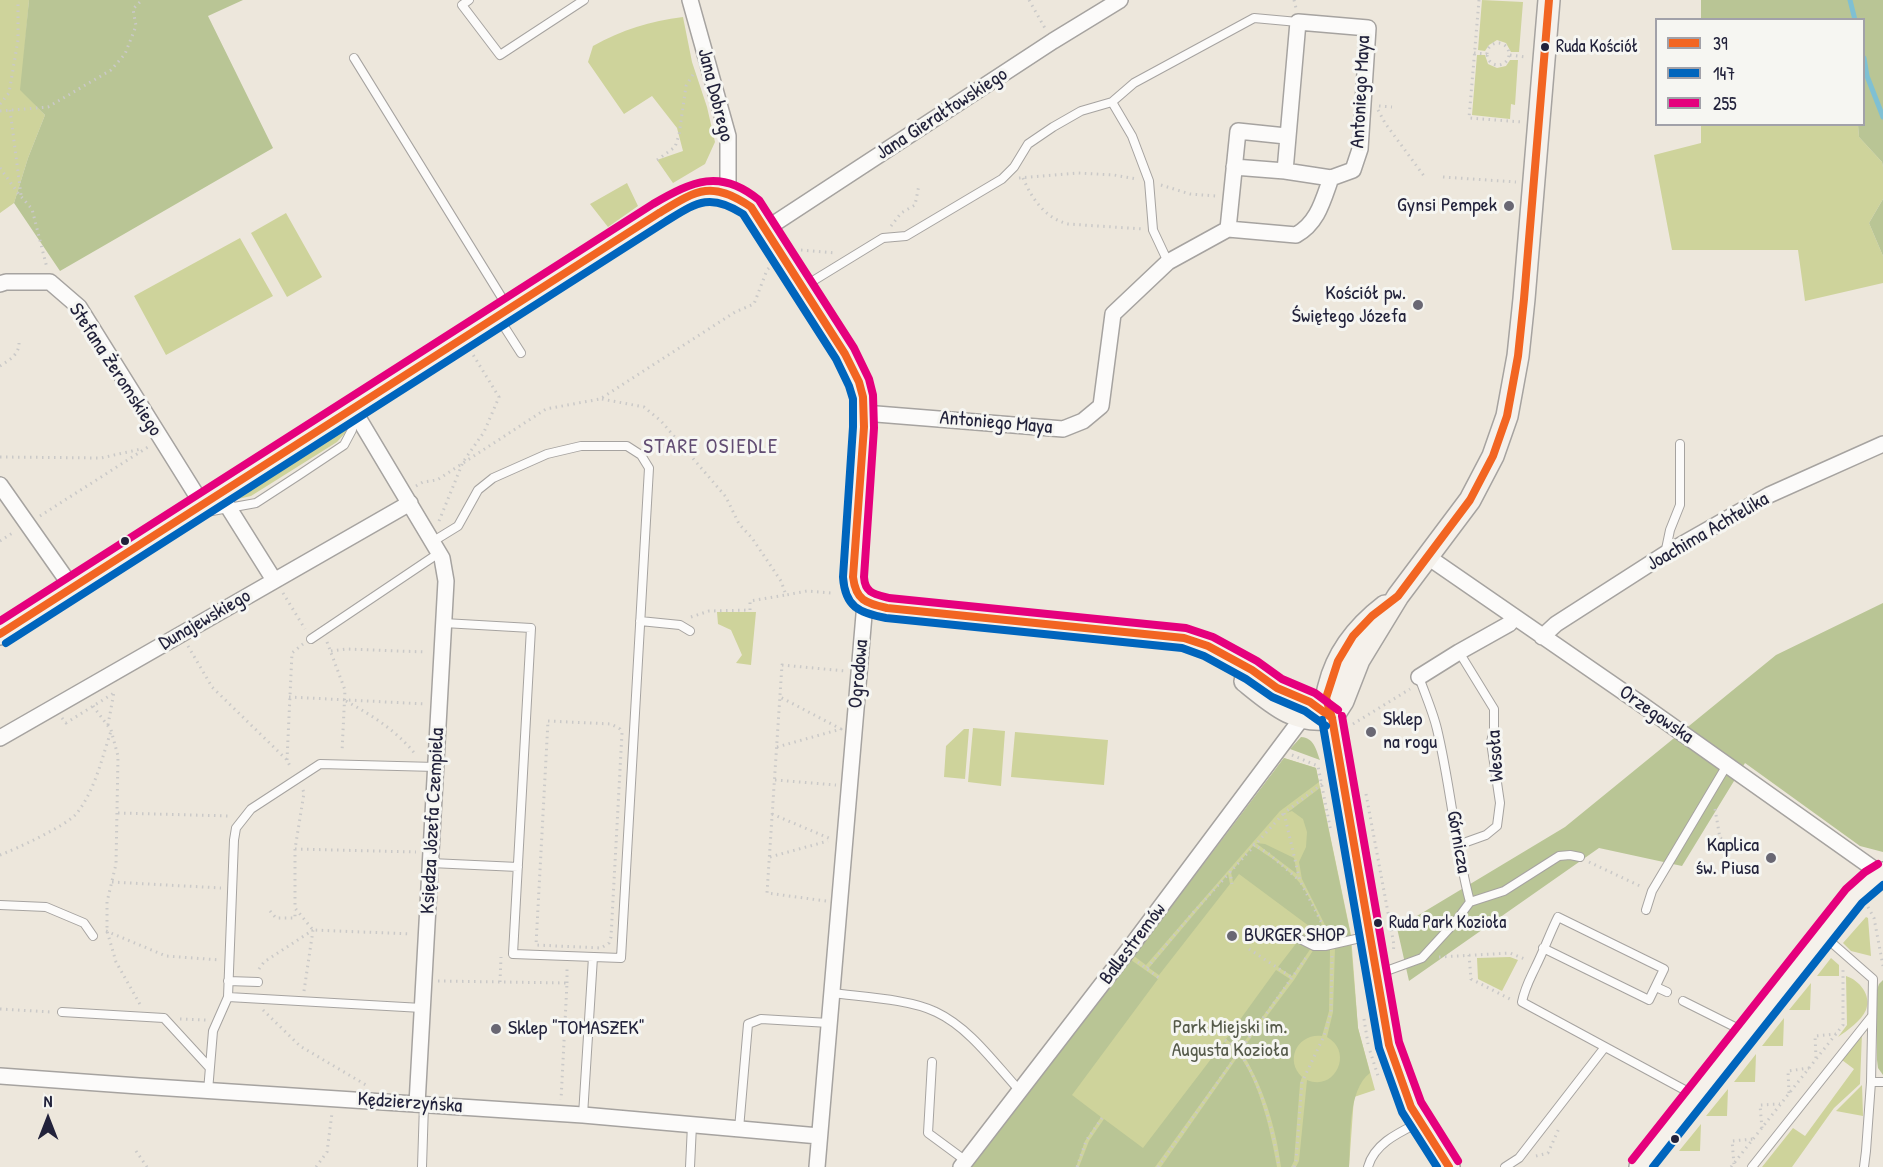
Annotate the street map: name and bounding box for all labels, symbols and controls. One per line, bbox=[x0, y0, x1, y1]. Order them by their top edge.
legend bbox=[1655, 18, 1865, 126]
text: 39 bbox=[1713, 31, 1728, 56]
street label: Antoniego Maya bbox=[1346, 35, 1376, 149]
place label: Ruda Kościół bbox=[1556, 36, 1638, 58]
marker: Ruda Kościół bbox=[1539, 41, 1551, 53]
street label: Jana Dobrego bbox=[692, 46, 738, 144]
text: 147 bbox=[1713, 61, 1735, 86]
street label: Jana Gierałtowskiego bbox=[872, 63, 1012, 165]
text: 255 bbox=[1713, 91, 1737, 116]
place label: Gynsi Pempek bbox=[1397, 194, 1497, 218]
marker: Gynsi Pempek bbox=[1502, 199, 1516, 213]
place label: Kościół pw. Świętego Józefa bbox=[1292, 282, 1406, 329]
marker: Kościół pw. Świętego Józefa bbox=[1411, 298, 1425, 312]
street label: Stefana Żeromskiego bbox=[63, 299, 167, 441]
street label: Antoniego Maya bbox=[939, 406, 1053, 440]
district label: STARE OSIEDLE bbox=[643, 434, 779, 460]
street label: Joachima Achtelika bbox=[1643, 487, 1773, 577]
unlabelled marker bbox=[119, 535, 131, 547]
street label: Dunajewskiego bbox=[155, 584, 255, 656]
street label: Ogrodowa bbox=[844, 639, 874, 709]
street label: Orzegowska bbox=[1614, 681, 1698, 749]
place label: Sklep na rogu bbox=[1383, 708, 1437, 755]
marker: Sklep na rogu bbox=[1364, 725, 1378, 739]
street label: Księdza Józefa Czempiela bbox=[416, 727, 450, 915]
street label: Wesoła bbox=[1482, 729, 1510, 783]
street label: Górnicza bbox=[1441, 809, 1475, 875]
place label: Kaplica św. Piusa bbox=[1696, 834, 1759, 881]
marker: Kaplica św. Piusa bbox=[1764, 851, 1778, 865]
street label: Ballestremów bbox=[1095, 899, 1171, 989]
place label: Ruda Park Kozioła bbox=[1389, 912, 1506, 934]
marker: Ruda Park Kozioła bbox=[1372, 917, 1384, 929]
place label: BURGER SHOP bbox=[1244, 924, 1346, 948]
marker: BURGER SHOP bbox=[1225, 929, 1239, 943]
park label: Park Miejski im. Augusta Kozioła bbox=[1172, 1016, 1288, 1063]
place label: Sklep "TOMASZEK" bbox=[508, 1017, 645, 1041]
marker: Sklep "TOMASZEK" bbox=[489, 1022, 503, 1036]
street label: Kędzierzyńska bbox=[357, 1087, 463, 1119]
north arrow bbox=[18, 1089, 78, 1149]
text: N bbox=[44, 1090, 52, 1112]
unlabelled marker bbox=[1669, 1133, 1681, 1145]

